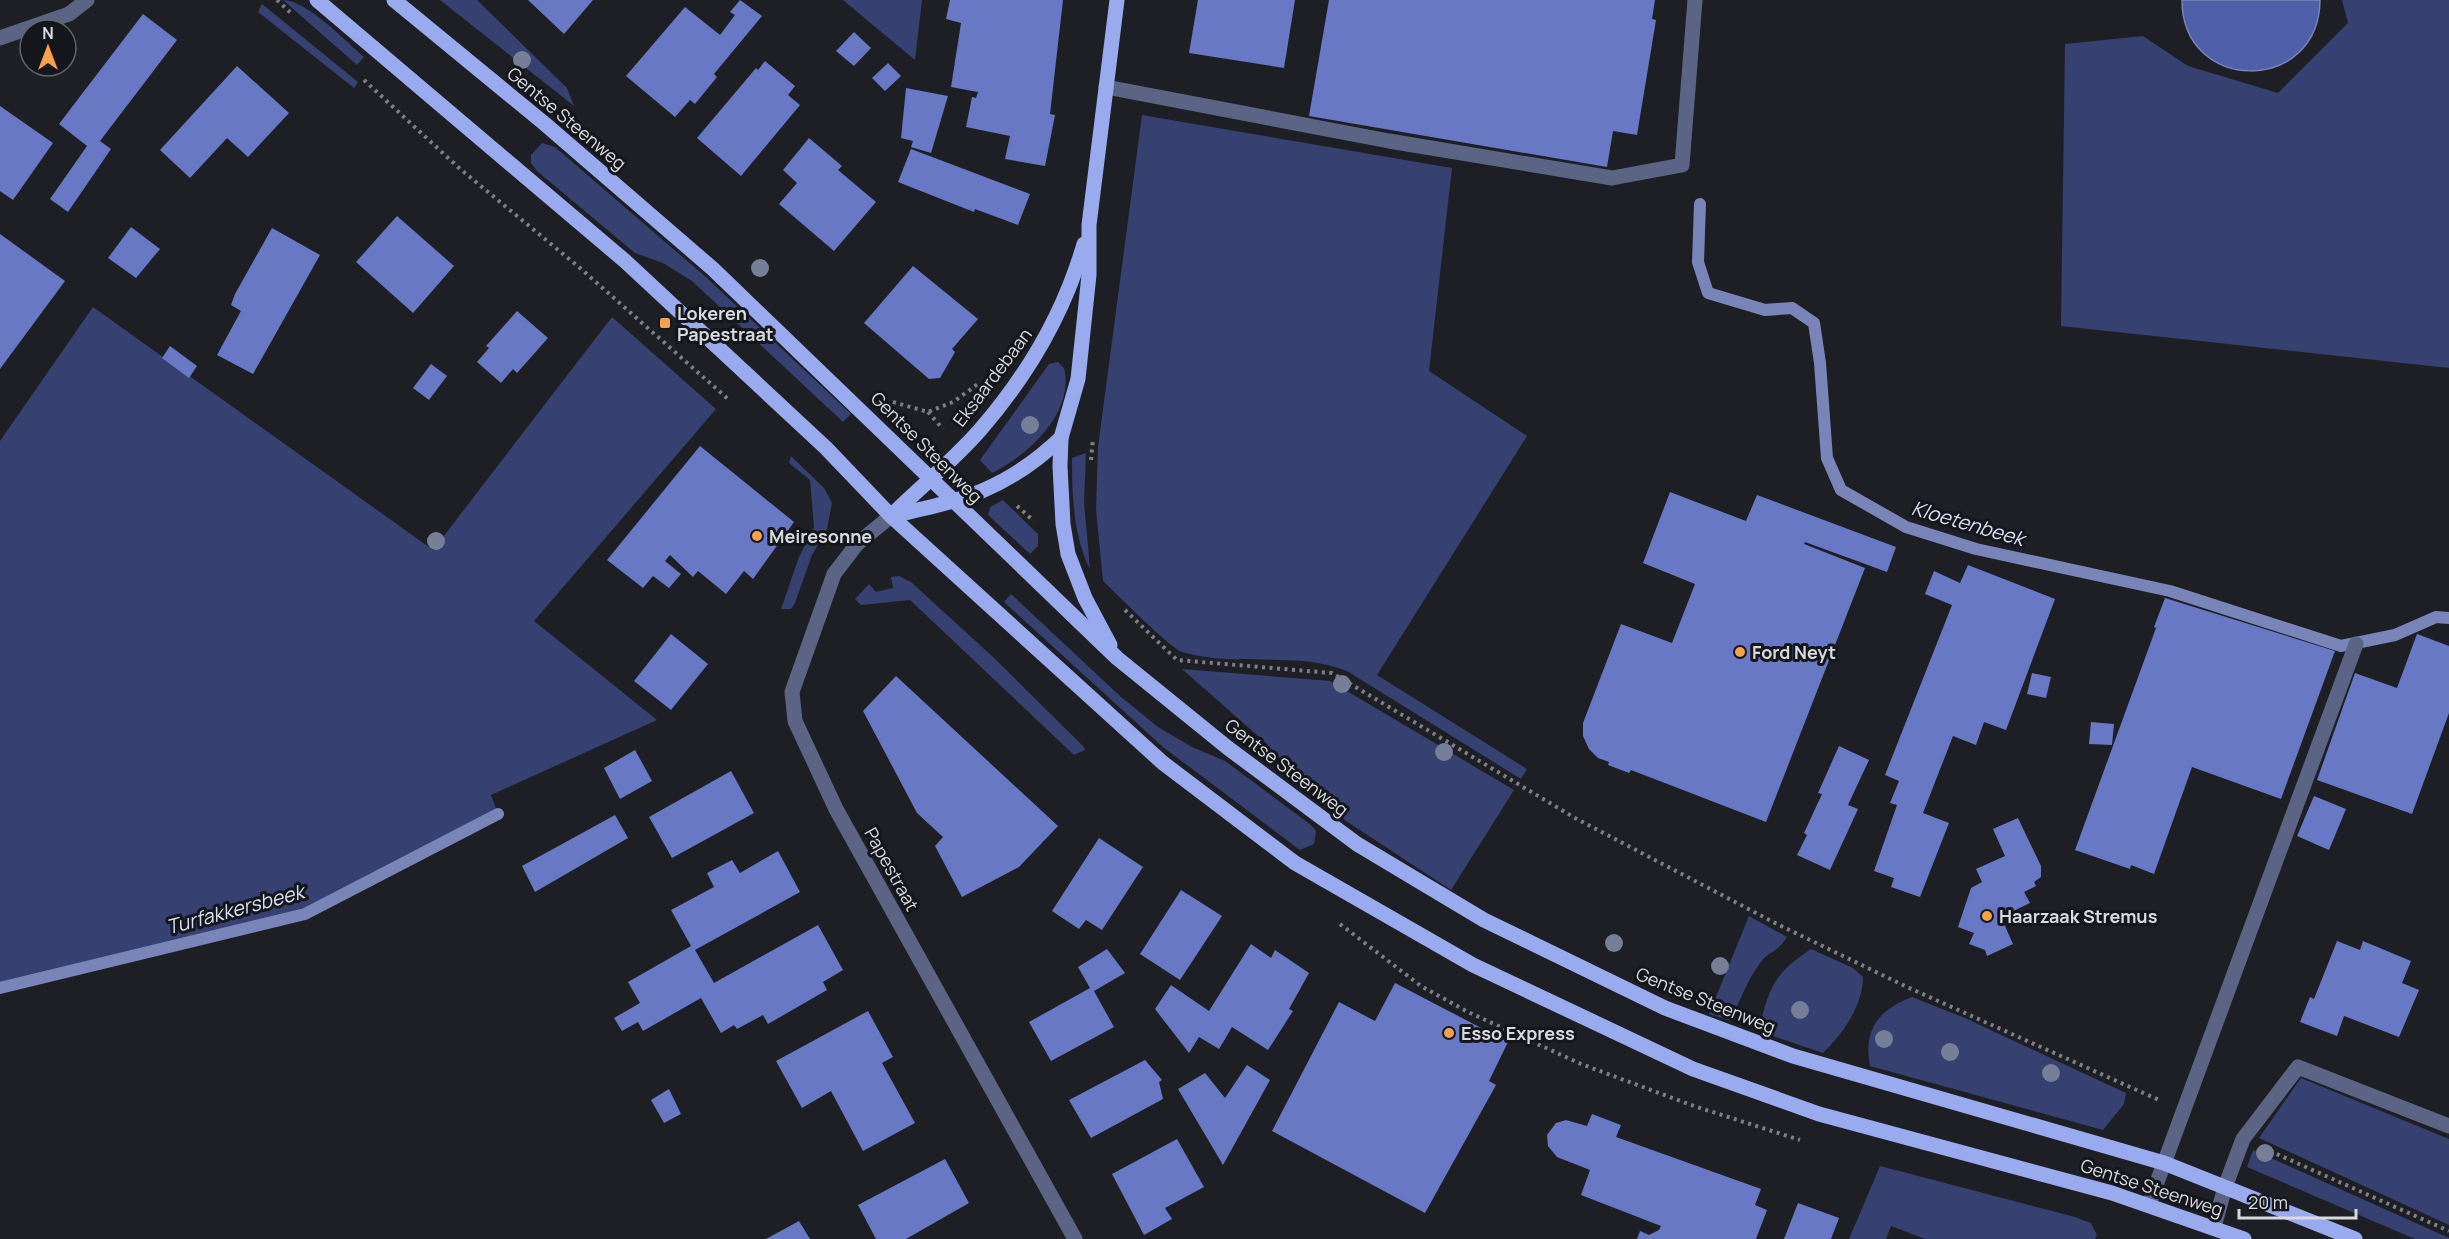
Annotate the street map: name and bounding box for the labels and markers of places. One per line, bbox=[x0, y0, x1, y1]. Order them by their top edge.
place label: Lokeren Papestraat bbox=[677, 301, 774, 346]
marker: Lokeren Papestraat bbox=[658, 316, 672, 330]
place label: Meiresonne bbox=[769, 524, 872, 548]
marker: Meiresonne bbox=[750, 529, 764, 543]
place label: Ford Neyt bbox=[1752, 640, 1836, 664]
marker: Ford Neyt bbox=[1733, 645, 1747, 659]
place label: Haarzaak Stremus bbox=[1999, 904, 2158, 928]
marker: Haarzaak Stremus bbox=[1980, 909, 1994, 923]
place label: Esso Express bbox=[1461, 1021, 1575, 1045]
marker: Esso Express bbox=[1442, 1026, 1456, 1040]

